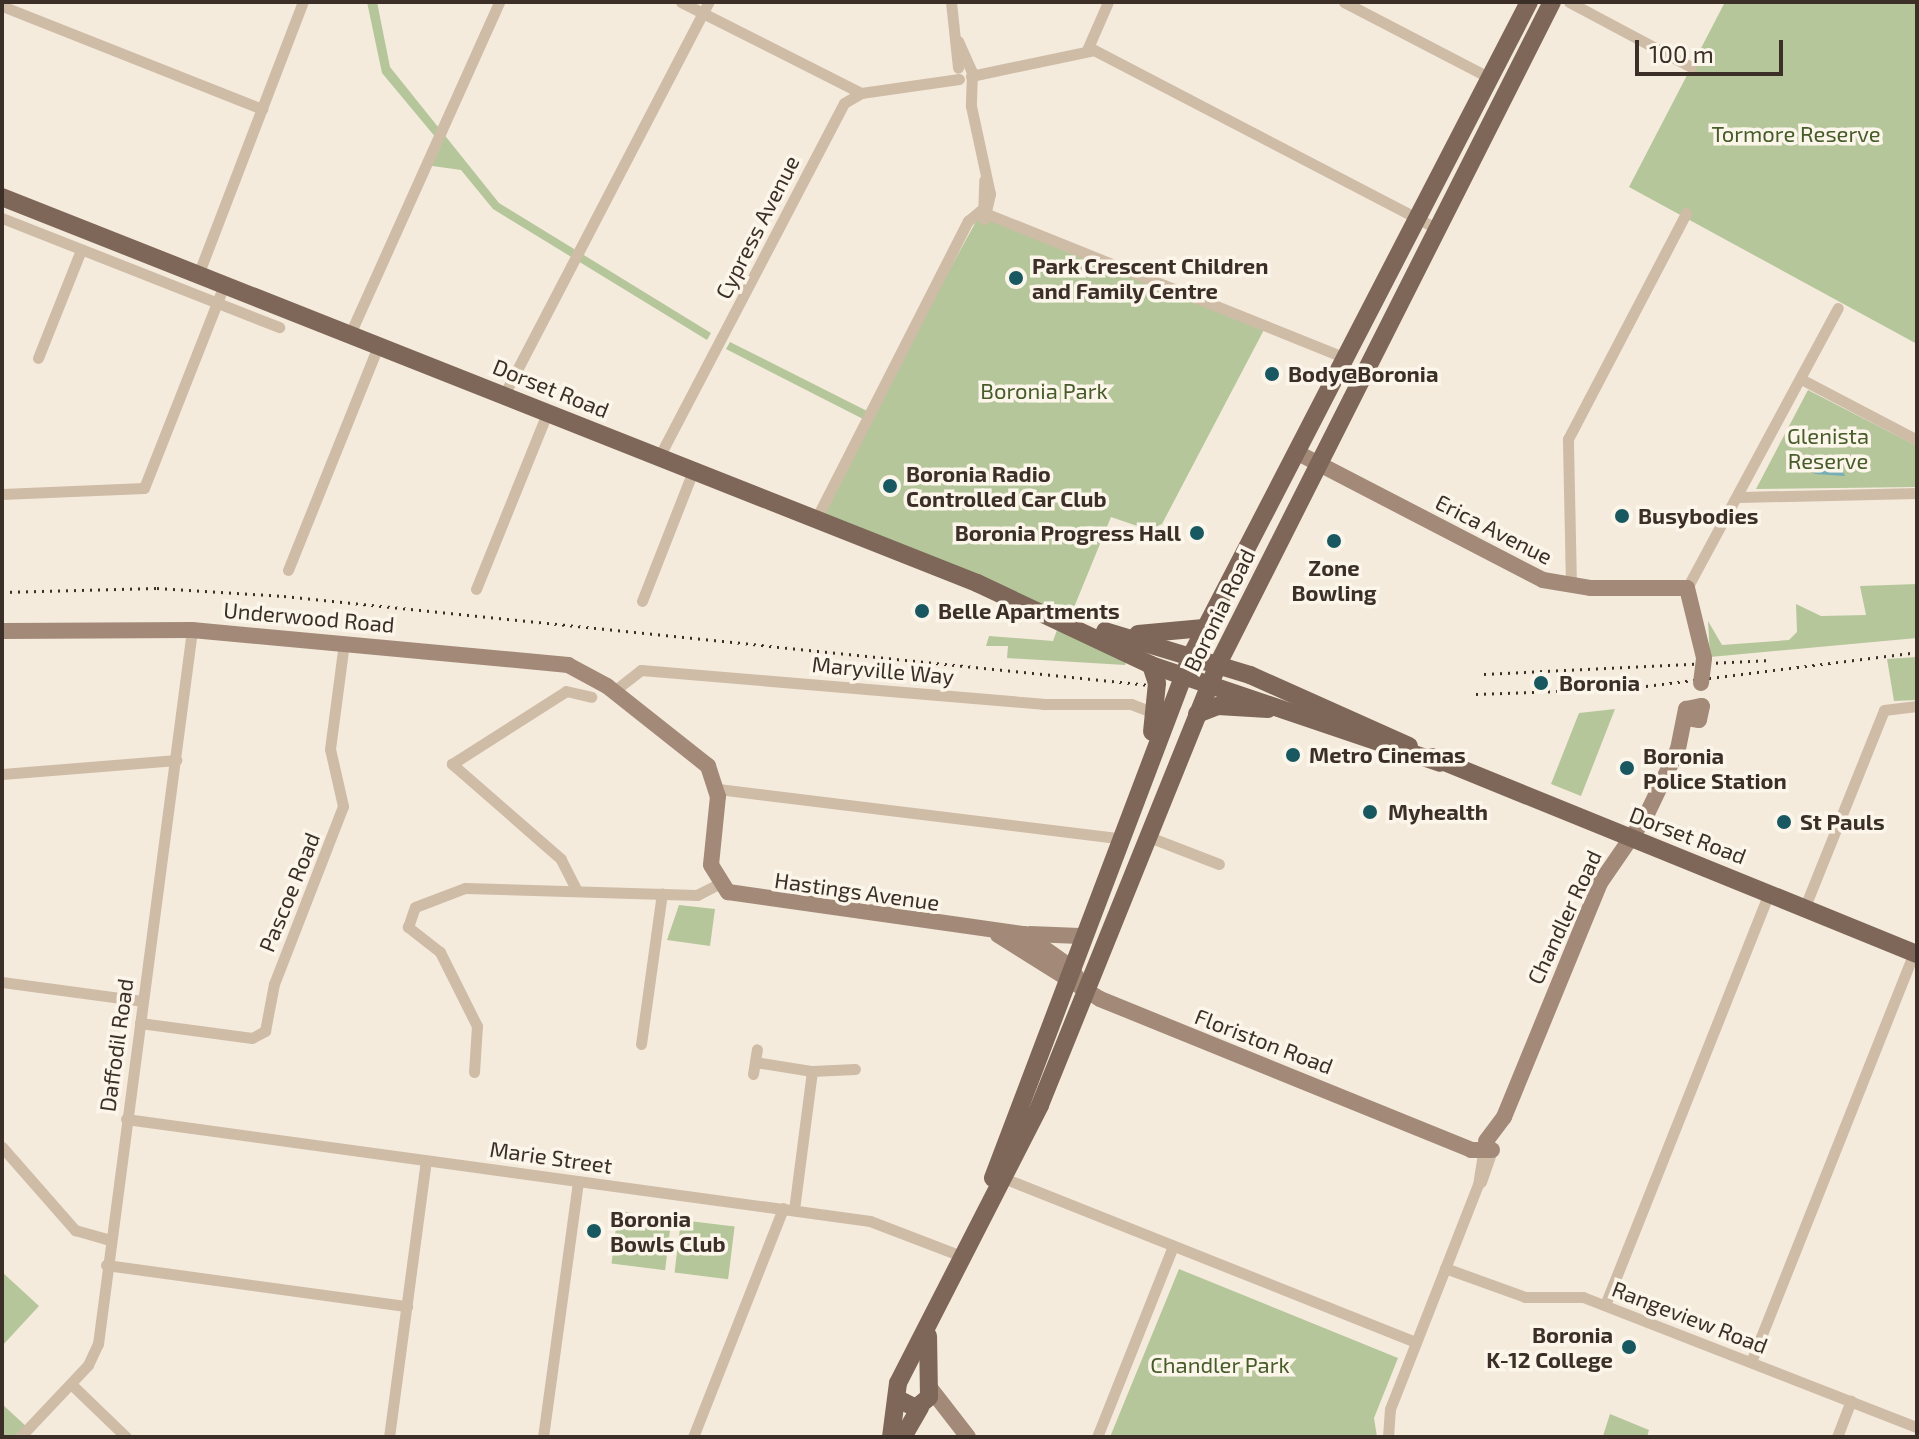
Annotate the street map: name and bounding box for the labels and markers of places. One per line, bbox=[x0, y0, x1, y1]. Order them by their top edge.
place label: Park Crescent Children and Family Centre bbox=[1032, 252, 1269, 304]
marker: Park Crescent Children and Family Centre bbox=[1007, 269, 1025, 287]
place label: Body@Boronia bbox=[1288, 361, 1438, 387]
marker: Body@Boronia bbox=[1263, 365, 1281, 383]
place label: Boronia Radio Controlled Car Club bbox=[906, 460, 1107, 512]
marker: Boronia Radio Controlled Car Club bbox=[881, 477, 899, 495]
place label: Busybodies bbox=[1638, 503, 1759, 529]
marker: Busybodies bbox=[1613, 507, 1631, 525]
place label: Boronia Progress Hall bbox=[955, 520, 1181, 546]
marker: Boronia Progress Hall bbox=[1188, 524, 1206, 542]
marker: Zone Bowling bbox=[1325, 532, 1343, 550]
place label: Zone Bowling bbox=[1292, 554, 1376, 606]
place label: Belle Apartments bbox=[938, 598, 1120, 624]
marker: Belle Apartments bbox=[913, 602, 931, 620]
place label: Boronia bbox=[1559, 670, 1640, 696]
marker: Boronia bbox=[1530, 672, 1552, 694]
place label: Metro Cinemas bbox=[1309, 742, 1466, 768]
place label: Boronia Police Station bbox=[1643, 742, 1787, 794]
marker: Metro Cinemas bbox=[1284, 746, 1302, 764]
marker: Boronia Police Station bbox=[1618, 759, 1636, 777]
place label: Myhealth bbox=[1388, 799, 1488, 825]
marker: Myhealth bbox=[1359, 801, 1381, 823]
place label: St Pauls bbox=[1800, 809, 1885, 835]
marker: St Pauls bbox=[1775, 813, 1793, 831]
place label: Boronia Bowls Club bbox=[610, 1205, 726, 1256]
marker: Boronia Bowls Club bbox=[585, 1222, 603, 1240]
place label: Boronia K-12 College bbox=[1486, 1321, 1613, 1372]
marker: Boronia K-12 College bbox=[1620, 1338, 1638, 1356]

